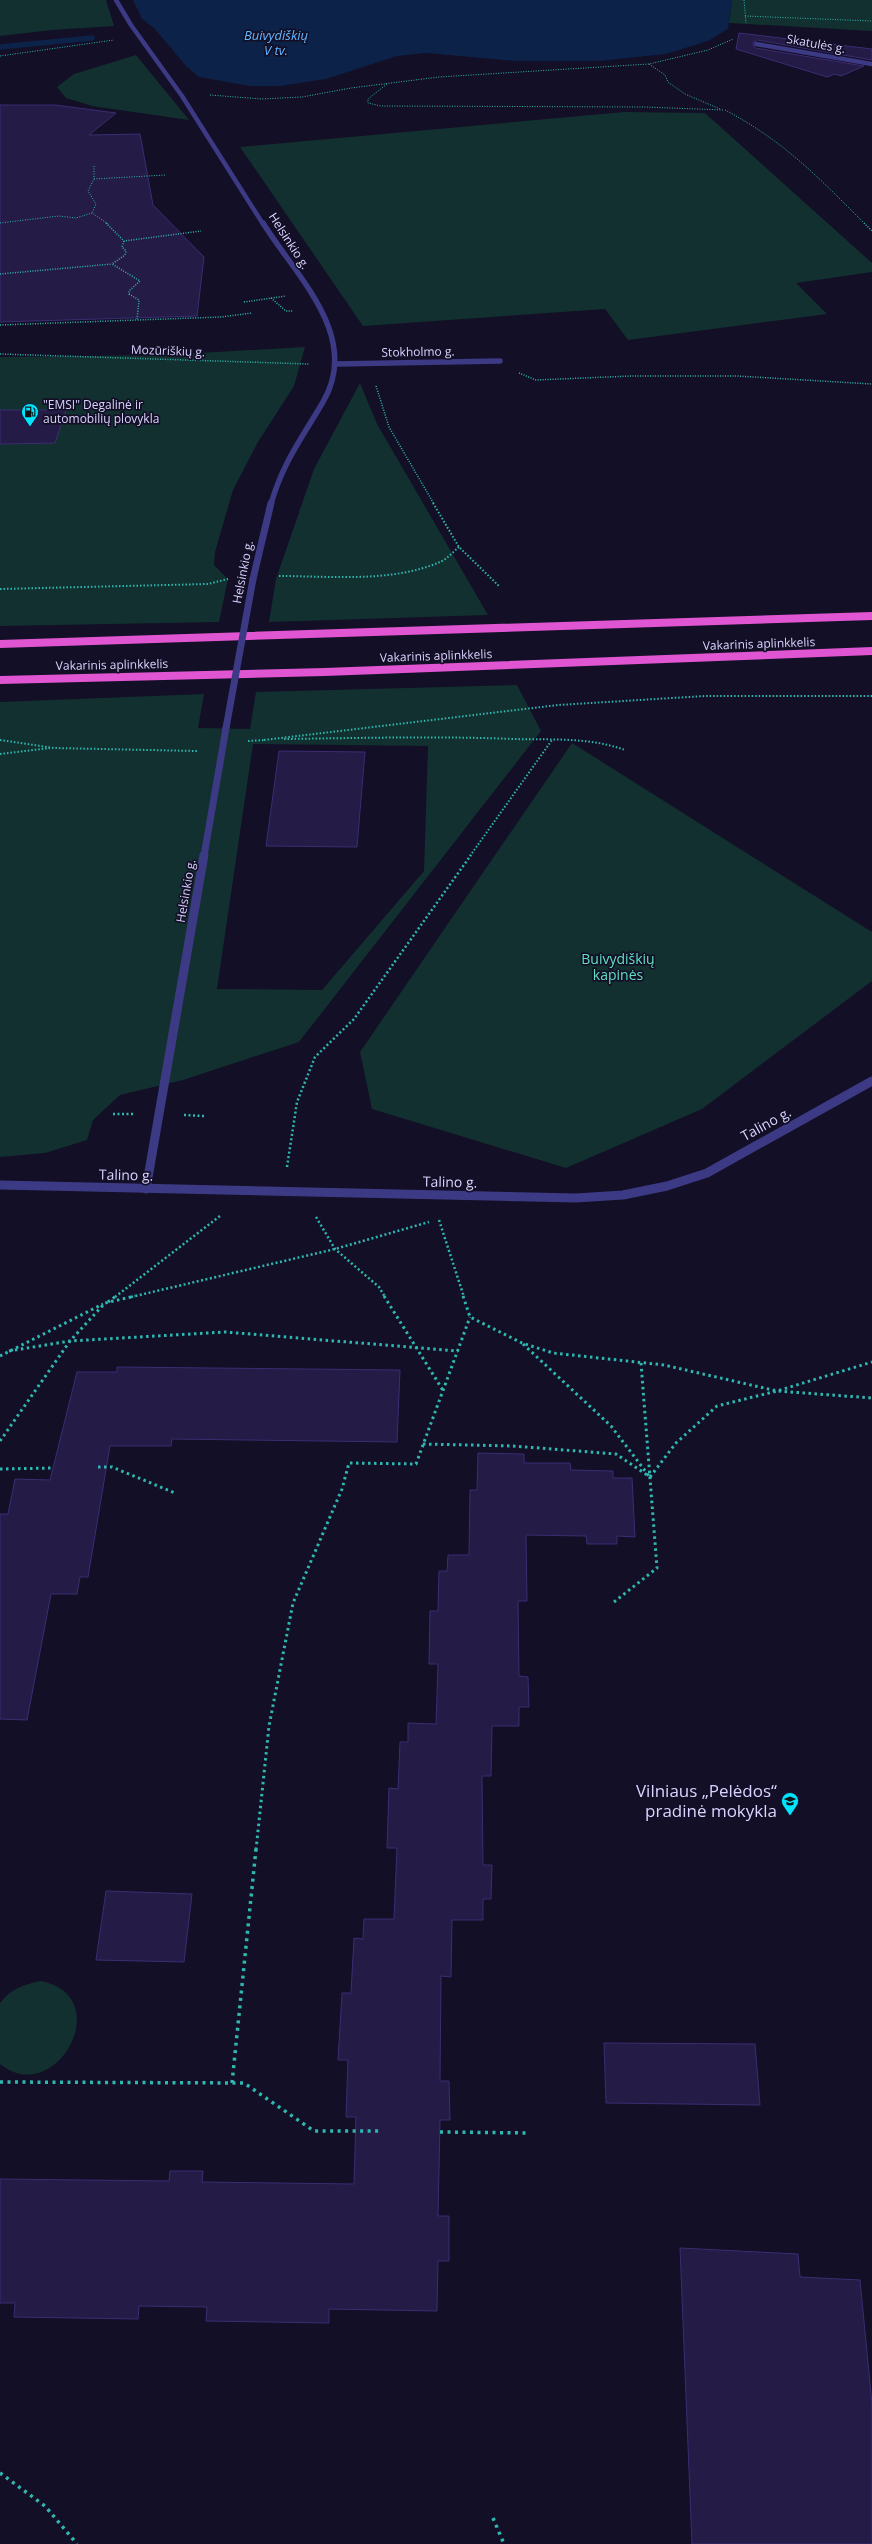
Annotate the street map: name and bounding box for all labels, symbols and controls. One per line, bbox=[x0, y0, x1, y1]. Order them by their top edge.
water label: Buivydiškių V tv. bbox=[244, 26, 309, 59]
street label: Skatulės g. bbox=[785, 30, 847, 57]
street label: Helsinkio g. bbox=[265, 209, 314, 272]
street label: Mozūriškių g. bbox=[131, 341, 205, 360]
street label: Stokholmo g. bbox=[381, 342, 455, 361]
place label: "EMSI" Degalinė ir automobilių plovykla bbox=[43, 396, 159, 427]
fuel station icon: "EMSI" Degalinė ir automobilių plovykla bbox=[20, 402, 40, 427]
street label: Helsinkio g. bbox=[228, 539, 257, 605]
street label: Vakarinis aplinkkelis bbox=[702, 633, 816, 654]
street label: Vakarinis aplinkkelis bbox=[379, 645, 493, 666]
street label: Vakarinis aplinkkelis bbox=[56, 655, 169, 674]
street label: Helsinkio g. bbox=[172, 858, 199, 924]
park label: Buivydiškių kapinės bbox=[581, 949, 655, 984]
street label: Talino g. bbox=[737, 1102, 794, 1145]
street label: Talino g. bbox=[99, 1165, 153, 1184]
street label: Talino g. bbox=[423, 1172, 477, 1191]
place label: Vilniaus „Pelėdos“ pradinė mokykla bbox=[636, 1779, 777, 1822]
school or university icon: Vilniaus „Pelėdos“ pradinė mokykla bbox=[780, 1791, 800, 1816]

